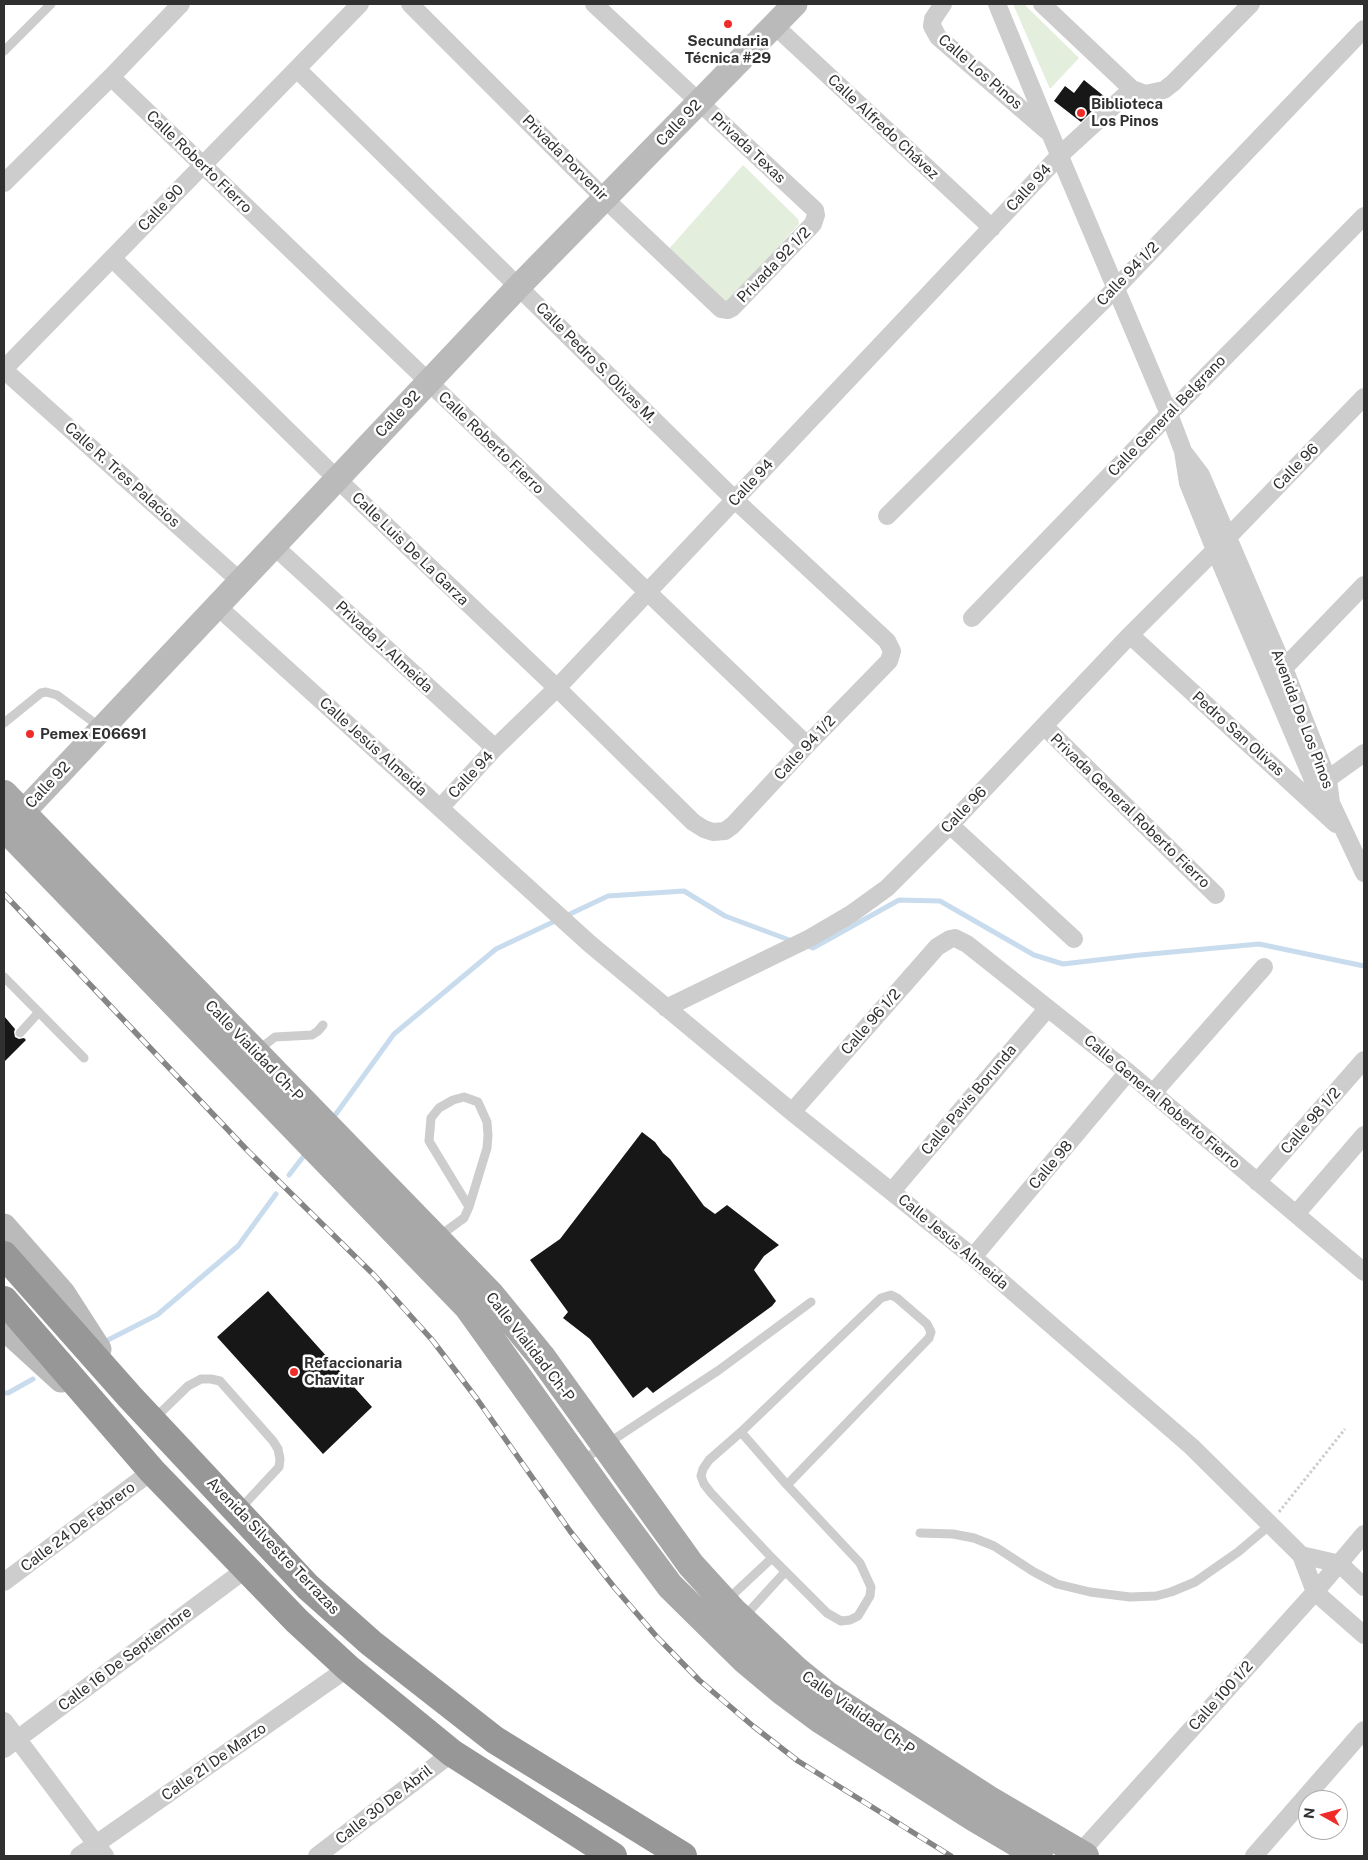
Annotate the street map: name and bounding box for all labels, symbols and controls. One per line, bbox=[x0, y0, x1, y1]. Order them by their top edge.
marker: Secundaria Técnica #29 bbox=[722, 18, 734, 30]
street label: Calle Los Pinos bbox=[934, 31, 1026, 113]
place label: Secundaria Técnica #29 bbox=[685, 32, 771, 67]
street label: Calle Alfredo Chávez bbox=[824, 71, 942, 183]
place label: Biblioteca Los Pinos bbox=[1091, 95, 1163, 130]
street label: Calle 92 bbox=[653, 96, 705, 150]
street label: Calle Roberto Fierro bbox=[143, 107, 255, 217]
marker: Biblioteca Los Pinos bbox=[1075, 107, 1087, 119]
street label: Privada Texas bbox=[707, 109, 789, 187]
street label: Privada Porvenir bbox=[518, 111, 612, 205]
street label: Calle 94 bbox=[1003, 161, 1055, 215]
street label: Calle 90 bbox=[135, 181, 187, 235]
street label: Privada 92 1/2 bbox=[734, 224, 814, 306]
street label: Calle 94 1/2 bbox=[1093, 238, 1163, 310]
street label: Calle Pedro S. Olivas M. bbox=[532, 299, 660, 427]
street label: Calle General Belgrano bbox=[1104, 352, 1230, 480]
street label: Calle 92 bbox=[372, 387, 424, 441]
street label: Calle Roberto Fierro bbox=[435, 388, 547, 498]
street label: Calle R. Tres Palacios bbox=[61, 419, 183, 531]
street label: Calle 96 bbox=[1269, 440, 1323, 494]
street label: Calle 94 bbox=[725, 456, 777, 510]
street label: Calle Luis De La Garza bbox=[348, 489, 472, 609]
street label: Privada J. Almeida bbox=[332, 597, 436, 697]
street label: Avenida De Los Pinos bbox=[1267, 647, 1337, 791]
street label: Pedro San Olivas bbox=[1188, 688, 1288, 780]
street label: Calle Jesús Almeida bbox=[316, 694, 430, 800]
street label: Calle 94 1/2 bbox=[771, 712, 839, 784]
place label: Pemex E06691 bbox=[40, 725, 147, 743]
marker: Pemex E06691 bbox=[24, 728, 36, 740]
street label: Privada General Roberto Fierro bbox=[1046, 730, 1214, 892]
street label: Calle 94 bbox=[445, 748, 497, 802]
street label: Calle 92 bbox=[22, 758, 74, 812]
street label: Calle 96 bbox=[937, 783, 991, 837]
street label: Calle 96 1/2 bbox=[837, 985, 905, 1059]
street label: Calle Vialidad Ch-P bbox=[201, 997, 307, 1105]
street label: Calle General Roberto Fierro bbox=[1080, 1031, 1244, 1173]
street label: Calle Pavis Borunda bbox=[918, 1041, 1020, 1159]
street label: Calle 98 1/2 bbox=[1277, 1084, 1345, 1158]
street label: Calle 98 bbox=[1025, 1137, 1077, 1193]
street label: Calle Jesús Almeida bbox=[894, 1191, 1012, 1293]
street label: Calle Vialidad Ch-P bbox=[482, 1289, 578, 1405]
place label: Refaccionaria Chavitar bbox=[304, 1354, 402, 1389]
marker: Refaccionaria Chavitar bbox=[288, 1366, 300, 1378]
street label: Avenida Silvestre Terrazas bbox=[203, 1474, 343, 1618]
street label: Calle 24 De Febrero bbox=[17, 1478, 139, 1576]
street label: Calle 16 De Septiembre bbox=[55, 1603, 195, 1715]
street label: Calle 100 1/2 bbox=[1185, 1657, 1257, 1735]
street label: Calle Vialidad Ch-P bbox=[798, 1667, 918, 1759]
street label: Calle 21 De Marzo bbox=[158, 1719, 270, 1805]
street label: Calle 30 De Abril bbox=[332, 1762, 436, 1848]
north arrow bbox=[1298, 1790, 1348, 1840]
text: N bbox=[1300, 1807, 1318, 1820]

